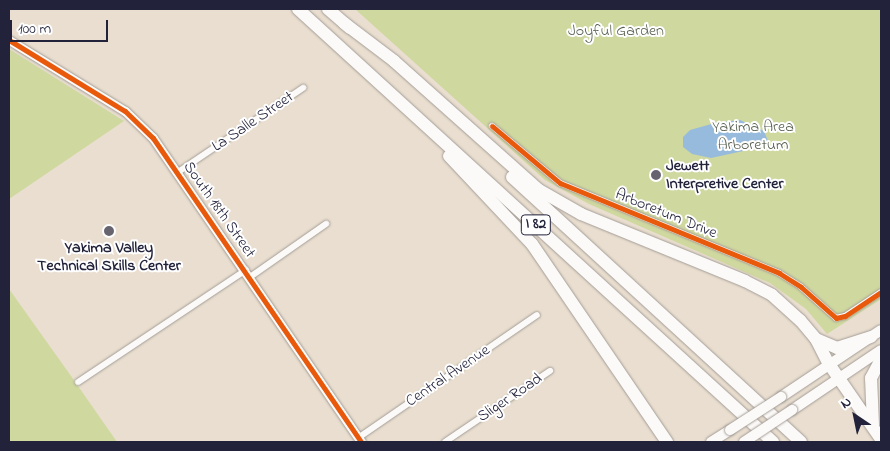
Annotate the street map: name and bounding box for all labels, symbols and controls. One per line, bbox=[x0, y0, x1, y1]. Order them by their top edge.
scale bar bbox=[12, 10, 110, 42]
text: 100 m bbox=[18, 18, 51, 40]
park label: Joyful Garden bbox=[568, 21, 664, 41]
street label: La Salle Street bbox=[209, 88, 297, 156]
park label: Yakima Area Arboretum bbox=[712, 117, 794, 155]
place label: Jewett Interpretive Center bbox=[666, 156, 783, 194]
street label: South 18th Street bbox=[179, 158, 259, 262]
marker: Jewett Interpretive Center bbox=[650, 169, 662, 181]
street label: Arboretum Drive bbox=[612, 185, 720, 243]
road number: I 82 bbox=[520, 212, 552, 238]
marker: Yakima Valley Technical Skills Center bbox=[103, 225, 115, 237]
place label: Yakima Valley Technical Skills Center bbox=[37, 238, 181, 276]
street label: Central Avenue bbox=[402, 341, 494, 411]
street label: Sliger Road bbox=[474, 369, 546, 427]
north arrow bbox=[830, 391, 880, 441]
text: N bbox=[837, 392, 856, 415]

